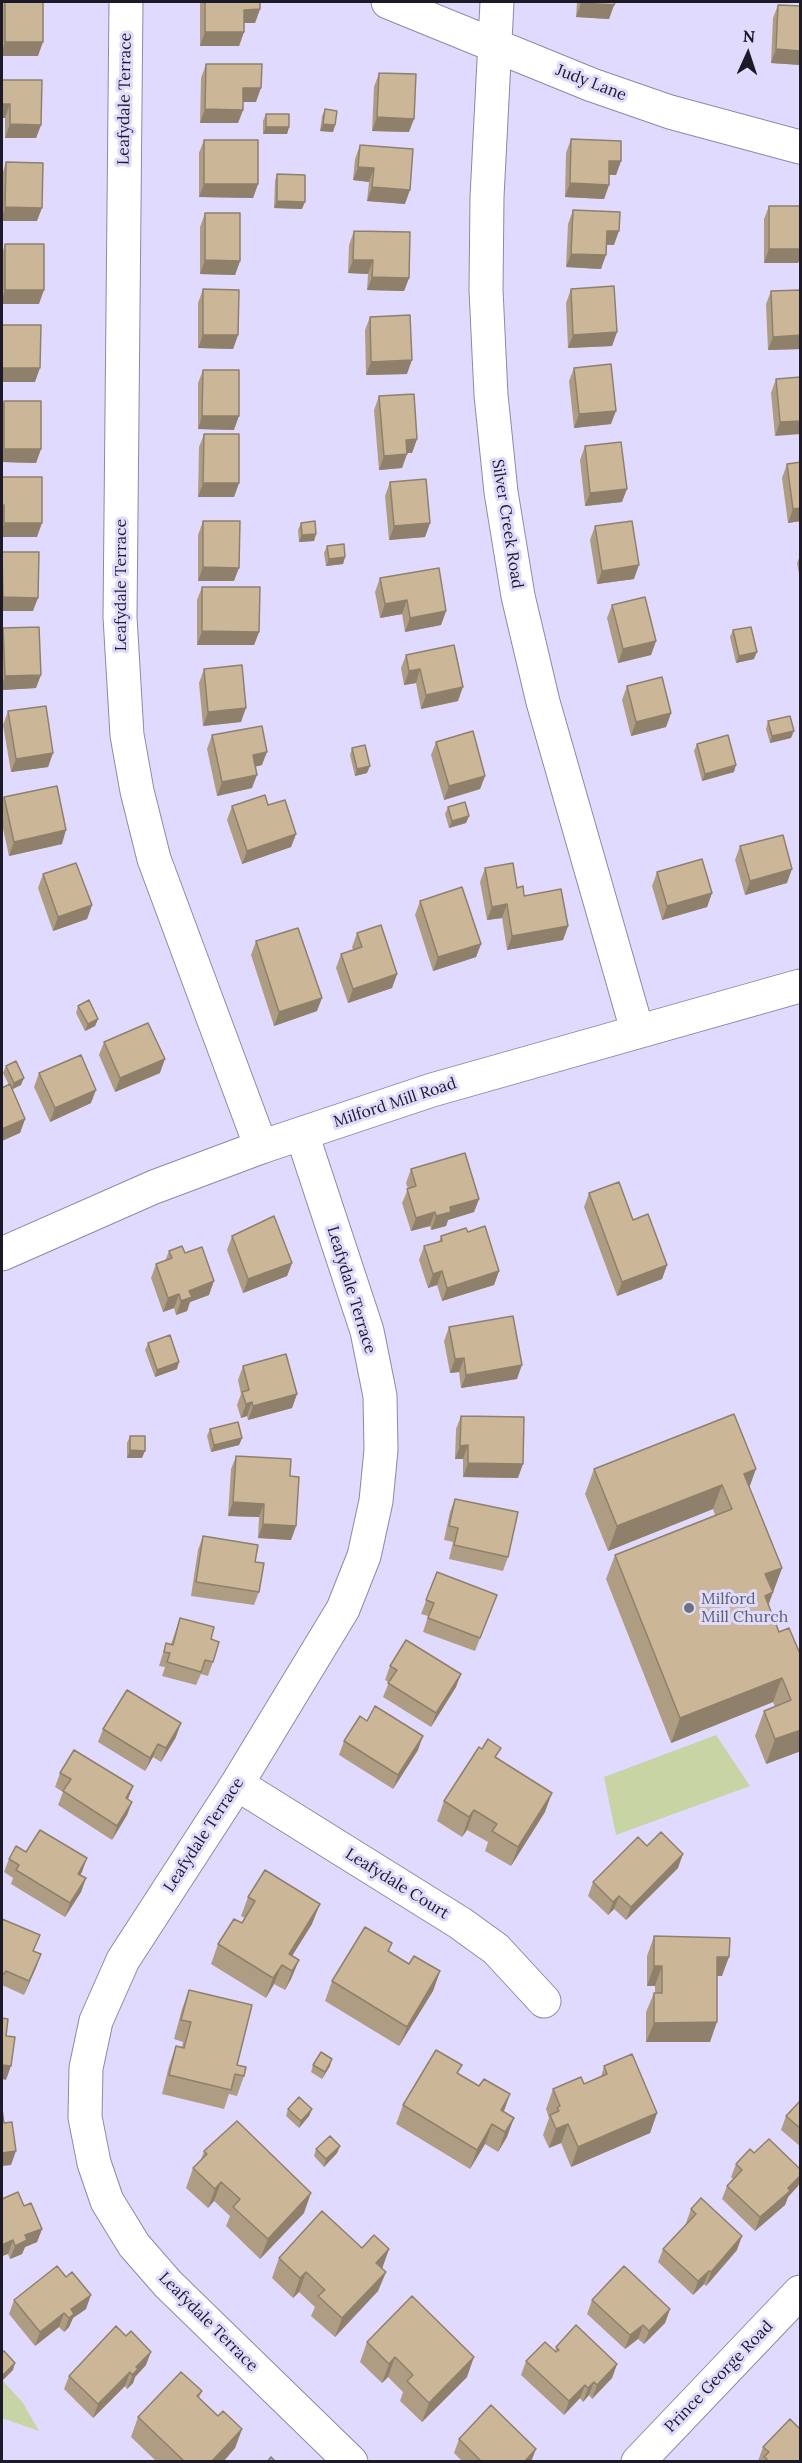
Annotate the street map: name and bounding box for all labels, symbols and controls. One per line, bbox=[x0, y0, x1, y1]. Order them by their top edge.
north arrow bbox=[718, 24, 778, 84]
text: N bbox=[742, 26, 756, 46]
street label: Leafydale Terrace bbox=[114, 33, 136, 165]
street label: Judy Lane bbox=[553, 61, 629, 105]
street label: Silver Creek Road bbox=[487, 458, 527, 590]
street label: Leafydale Terrace bbox=[111, 519, 131, 651]
street label: Milford Mill Road bbox=[331, 1074, 459, 1132]
street label: Leafydale Terrace bbox=[322, 1224, 380, 1356]
place label: Milford Mill Church bbox=[701, 1589, 788, 1627]
marker: Milford Mill Church bbox=[682, 1601, 696, 1615]
street label: Leafydale Terrace bbox=[160, 1774, 248, 1896]
street label: Leafydale Court bbox=[342, 1844, 452, 1924]
street label: Leafydale Terrace bbox=[154, 2268, 262, 2376]
street label: Prince George Road bbox=[661, 2317, 777, 2437]

